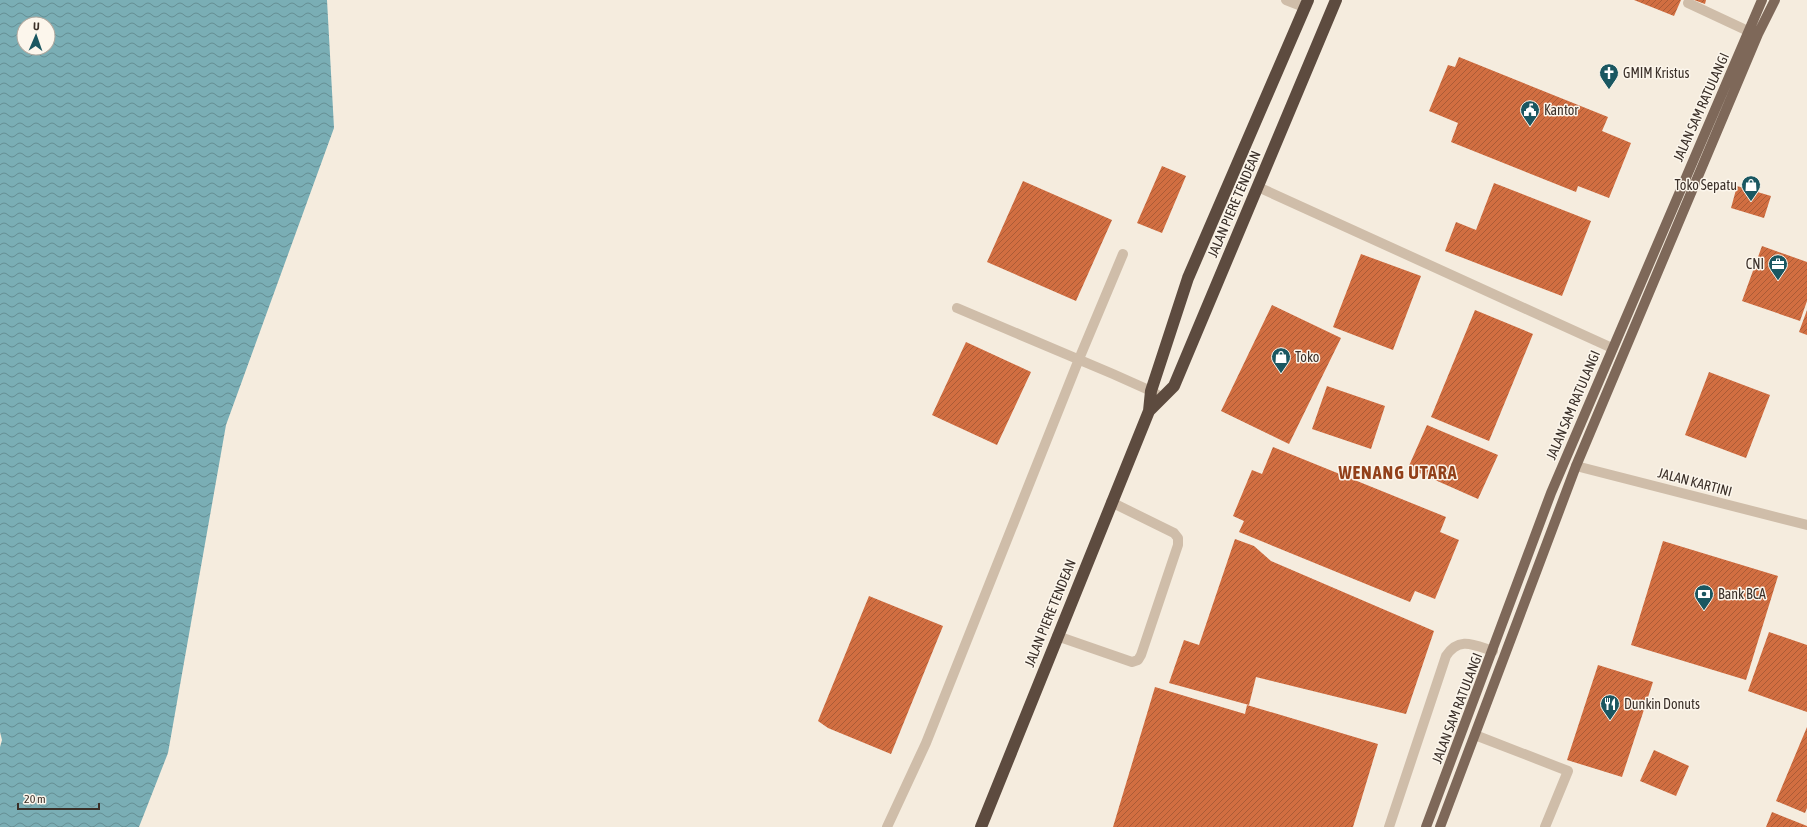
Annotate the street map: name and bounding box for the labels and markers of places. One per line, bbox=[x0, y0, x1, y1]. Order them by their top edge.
church icon: GMIM Kristus bbox=[1598, 62, 1620, 90]
place label: GMIM Kristus bbox=[1623, 65, 1690, 81]
public building icon: Kantor bbox=[1519, 99, 1541, 127]
place label: Kantor bbox=[1544, 102, 1579, 118]
shop icon: Toko Sepatu bbox=[1740, 174, 1762, 202]
place label: Toko Sepatu bbox=[1675, 177, 1737, 193]
office icon: CNI bbox=[1767, 253, 1789, 281]
place label: CNI bbox=[1746, 256, 1764, 272]
shop icon: Toko bbox=[1270, 346, 1292, 374]
place label: Toko bbox=[1295, 349, 1319, 365]
bank icon: Bank BCA bbox=[1693, 583, 1715, 611]
place label: Bank BCA bbox=[1718, 586, 1766, 602]
restaurant icon: Dunkin Donuts bbox=[1599, 693, 1621, 721]
place label: Dunkin Donuts bbox=[1624, 696, 1700, 712]

